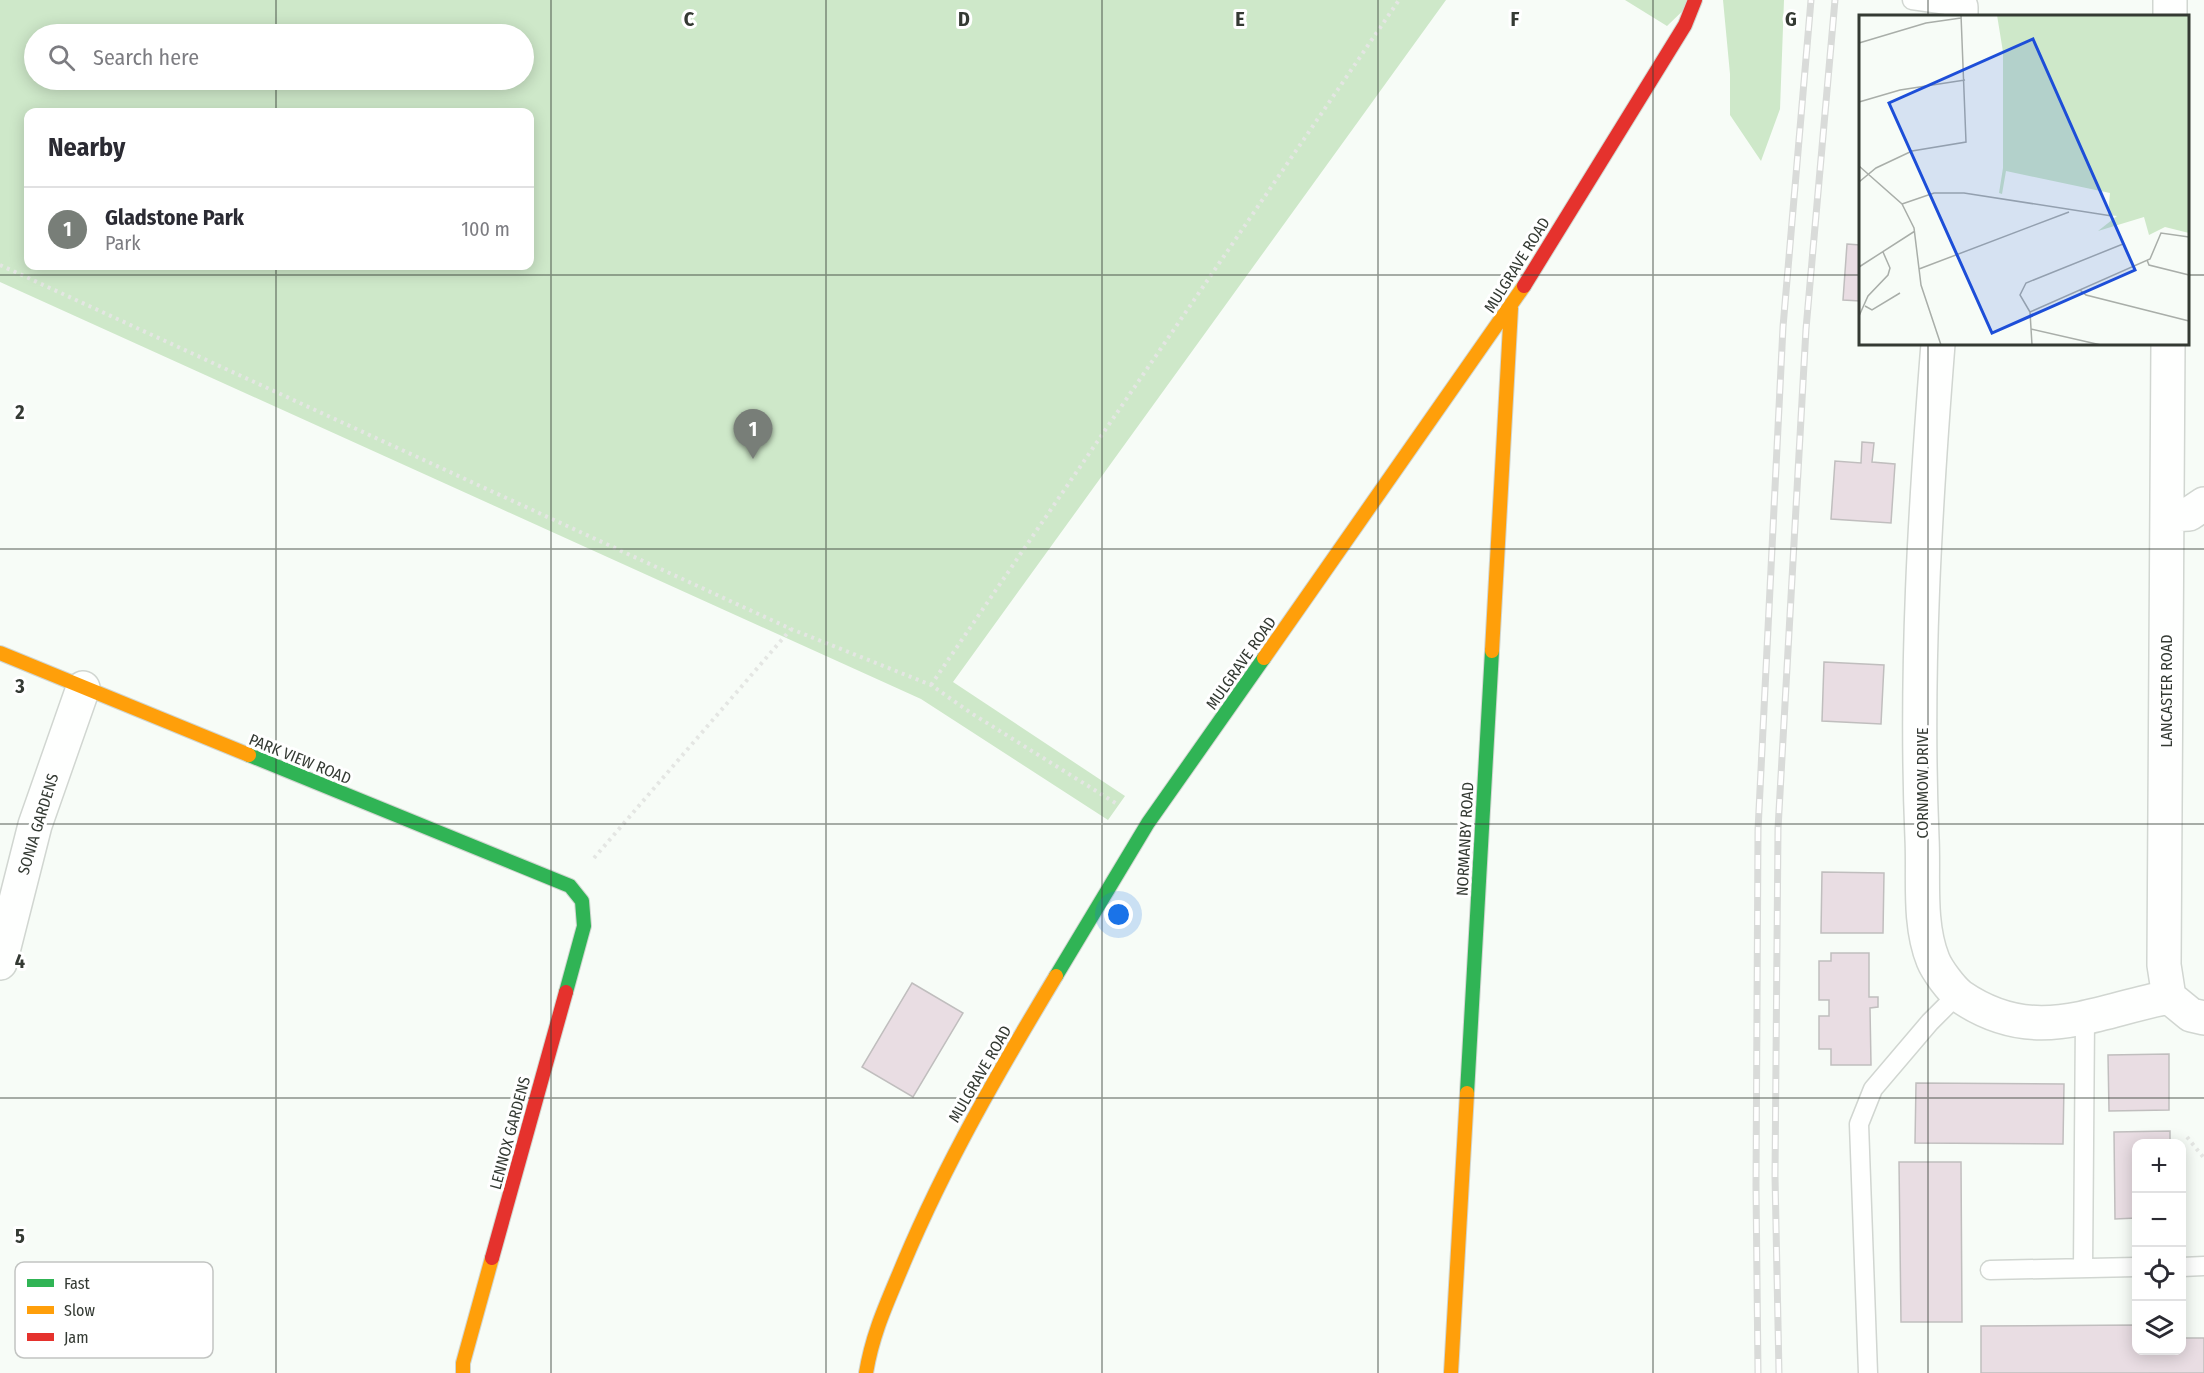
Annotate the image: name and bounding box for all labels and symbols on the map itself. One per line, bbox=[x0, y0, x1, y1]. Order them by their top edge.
text: C bbox=[684, 7, 695, 31]
text: D bbox=[958, 7, 970, 31]
text: E bbox=[1235, 7, 1245, 31]
text: F bbox=[1511, 7, 1520, 31]
text: G bbox=[1785, 7, 1797, 31]
inset map bbox=[1859, 15, 2189, 345]
street label: MULGRAVE ROAD bbox=[1480, 214, 1554, 316]
text: 2 bbox=[14, 400, 25, 424]
pin: 1 bbox=[734, 410, 772, 459]
street label: MULGRAVE ROAD bbox=[1202, 613, 1280, 713]
street label: LANCASTER ROAD bbox=[2157, 635, 2176, 747]
text: 3 bbox=[14, 674, 25, 698]
street label: CORNMOW DRIVE bbox=[1913, 727, 1932, 839]
street label: PARK VIEW ROAD bbox=[246, 730, 354, 788]
street label: SONIA GARDENS bbox=[14, 771, 62, 877]
street label: NORMANBY ROAD bbox=[1453, 781, 1477, 897]
your location bbox=[1104, 900, 1133, 929]
text: 4 bbox=[15, 949, 25, 973]
street label: MULGRAVE ROAD bbox=[945, 1022, 1015, 1126]
street label: LENNOX GARDENS bbox=[486, 1074, 534, 1192]
text: 5 bbox=[15, 1224, 25, 1248]
legend bbox=[15, 1262, 213, 1358]
text: Fast bbox=[64, 1274, 91, 1293]
text: Slow bbox=[64, 1301, 95, 1320]
text: Jam bbox=[64, 1328, 89, 1347]

